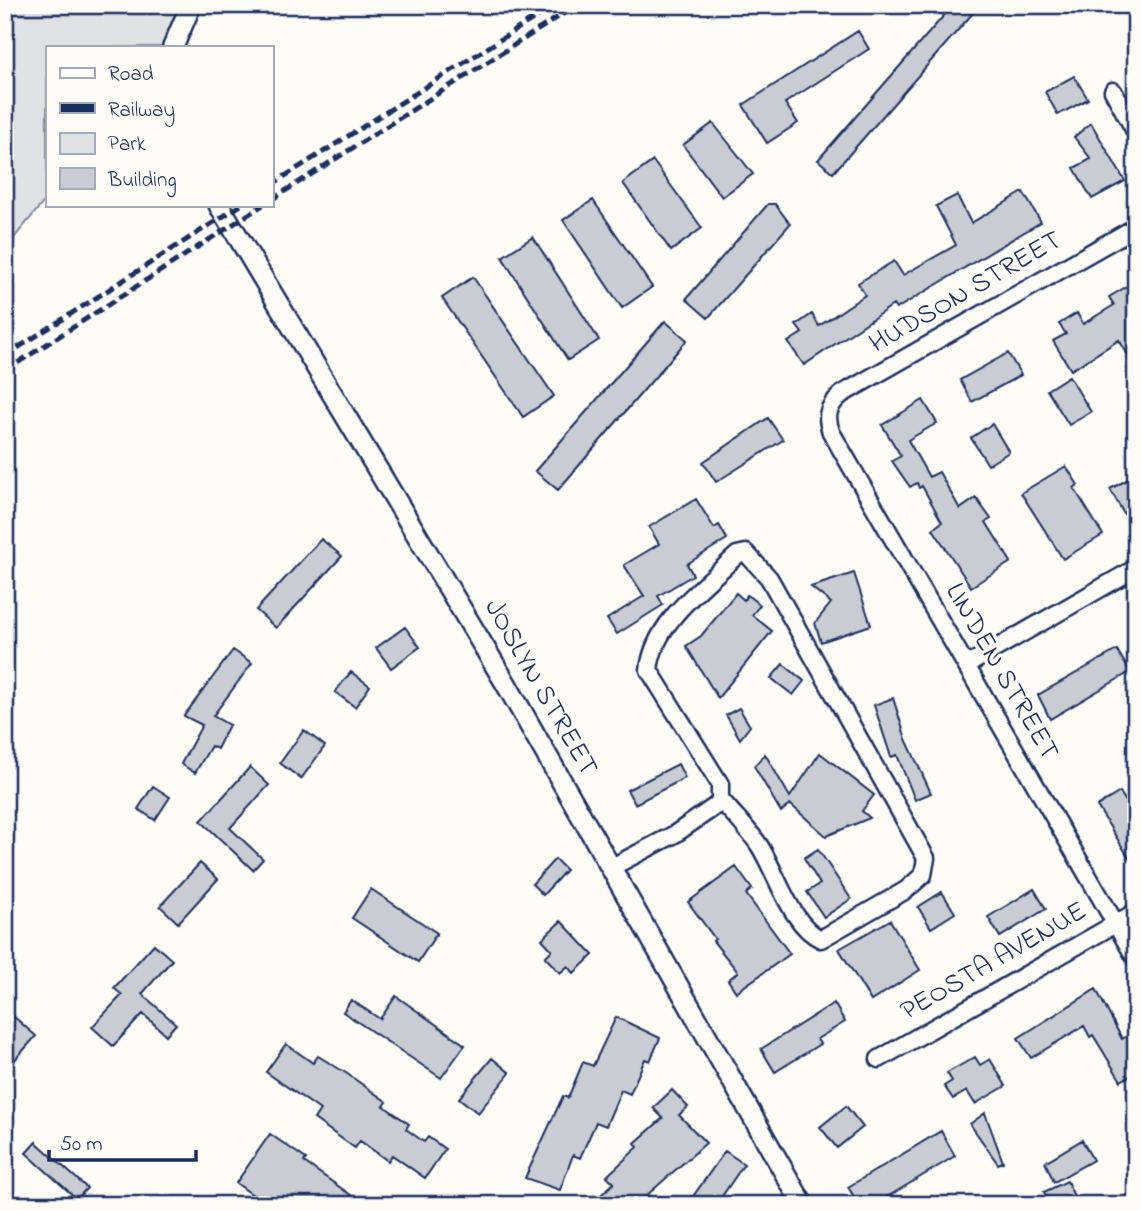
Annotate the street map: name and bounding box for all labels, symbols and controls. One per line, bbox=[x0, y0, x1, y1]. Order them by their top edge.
legend bbox=[46, 46, 273, 206]
text: Road bbox=[108, 60, 154, 90]
text: Railway bbox=[108, 96, 175, 128]
text: Park bbox=[108, 130, 147, 160]
text: Building bbox=[107, 166, 177, 198]
street label: HUDSON STREET bbox=[862, 221, 1070, 365]
street label: LINDEN STREET bbox=[934, 576, 1068, 768]
street label: JOSLYN STREET bbox=[473, 592, 607, 784]
street label: PEOSTA AVENUE bbox=[893, 892, 1095, 1032]
scale bar bbox=[49, 1119, 196, 1163]
text: 50 m bbox=[60, 1130, 103, 1160]

